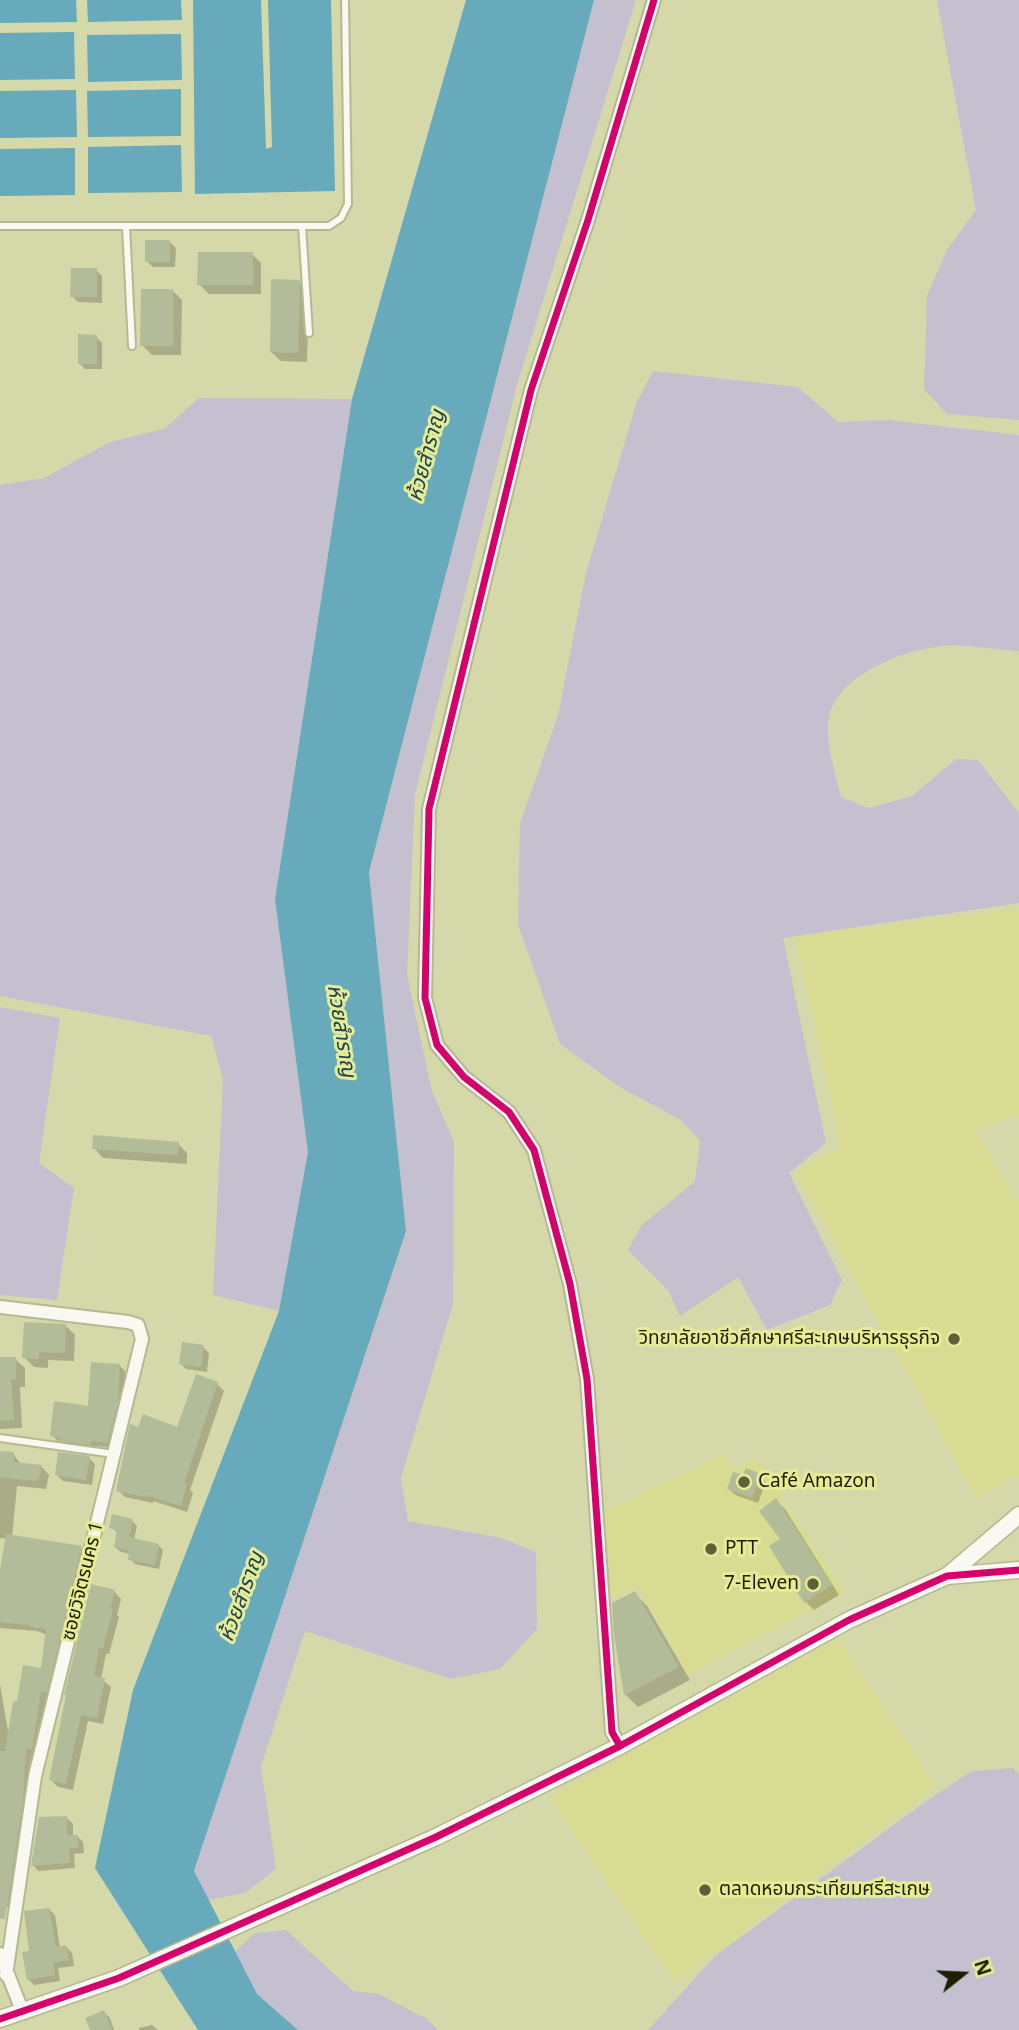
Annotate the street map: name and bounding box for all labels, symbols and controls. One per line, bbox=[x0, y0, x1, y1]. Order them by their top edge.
water label: ห้วยสำราญ bbox=[403, 408, 451, 504]
water label: ห้วยสำราญ bbox=[321, 983, 361, 1079]
place label: วิทยาลัยอาชีวศึกษาศรีสะเกษบริหารธุรกิจ bbox=[639, 1328, 940, 1350]
marker: วิทยาลัยอาชีวศึกษาศรีสะเกษบริหารธุรกิจ bbox=[946, 1331, 962, 1347]
place label: Café Amazon bbox=[758, 1471, 876, 1493]
marker: Café Amazon bbox=[736, 1474, 752, 1490]
street label: ซอยวิจิตรนคร 1 bbox=[57, 1519, 109, 1643]
place label: PTT bbox=[725, 1538, 758, 1560]
marker: PTT bbox=[703, 1541, 719, 1557]
water label: ห้วยสำราญ bbox=[214, 1549, 270, 1645]
place label: 7-Eleven bbox=[724, 1573, 799, 1595]
marker: 7-Eleven bbox=[805, 1576, 821, 1592]
place label: ตลาดหอมกระเทียมศรีสะเกษ bbox=[719, 1879, 930, 1901]
marker: ตลาดหอมกระเทียมศรีสะเกษ bbox=[697, 1882, 713, 1898]
north arrow bbox=[928, 1939, 998, 2009]
text: N bbox=[968, 1956, 998, 1979]

